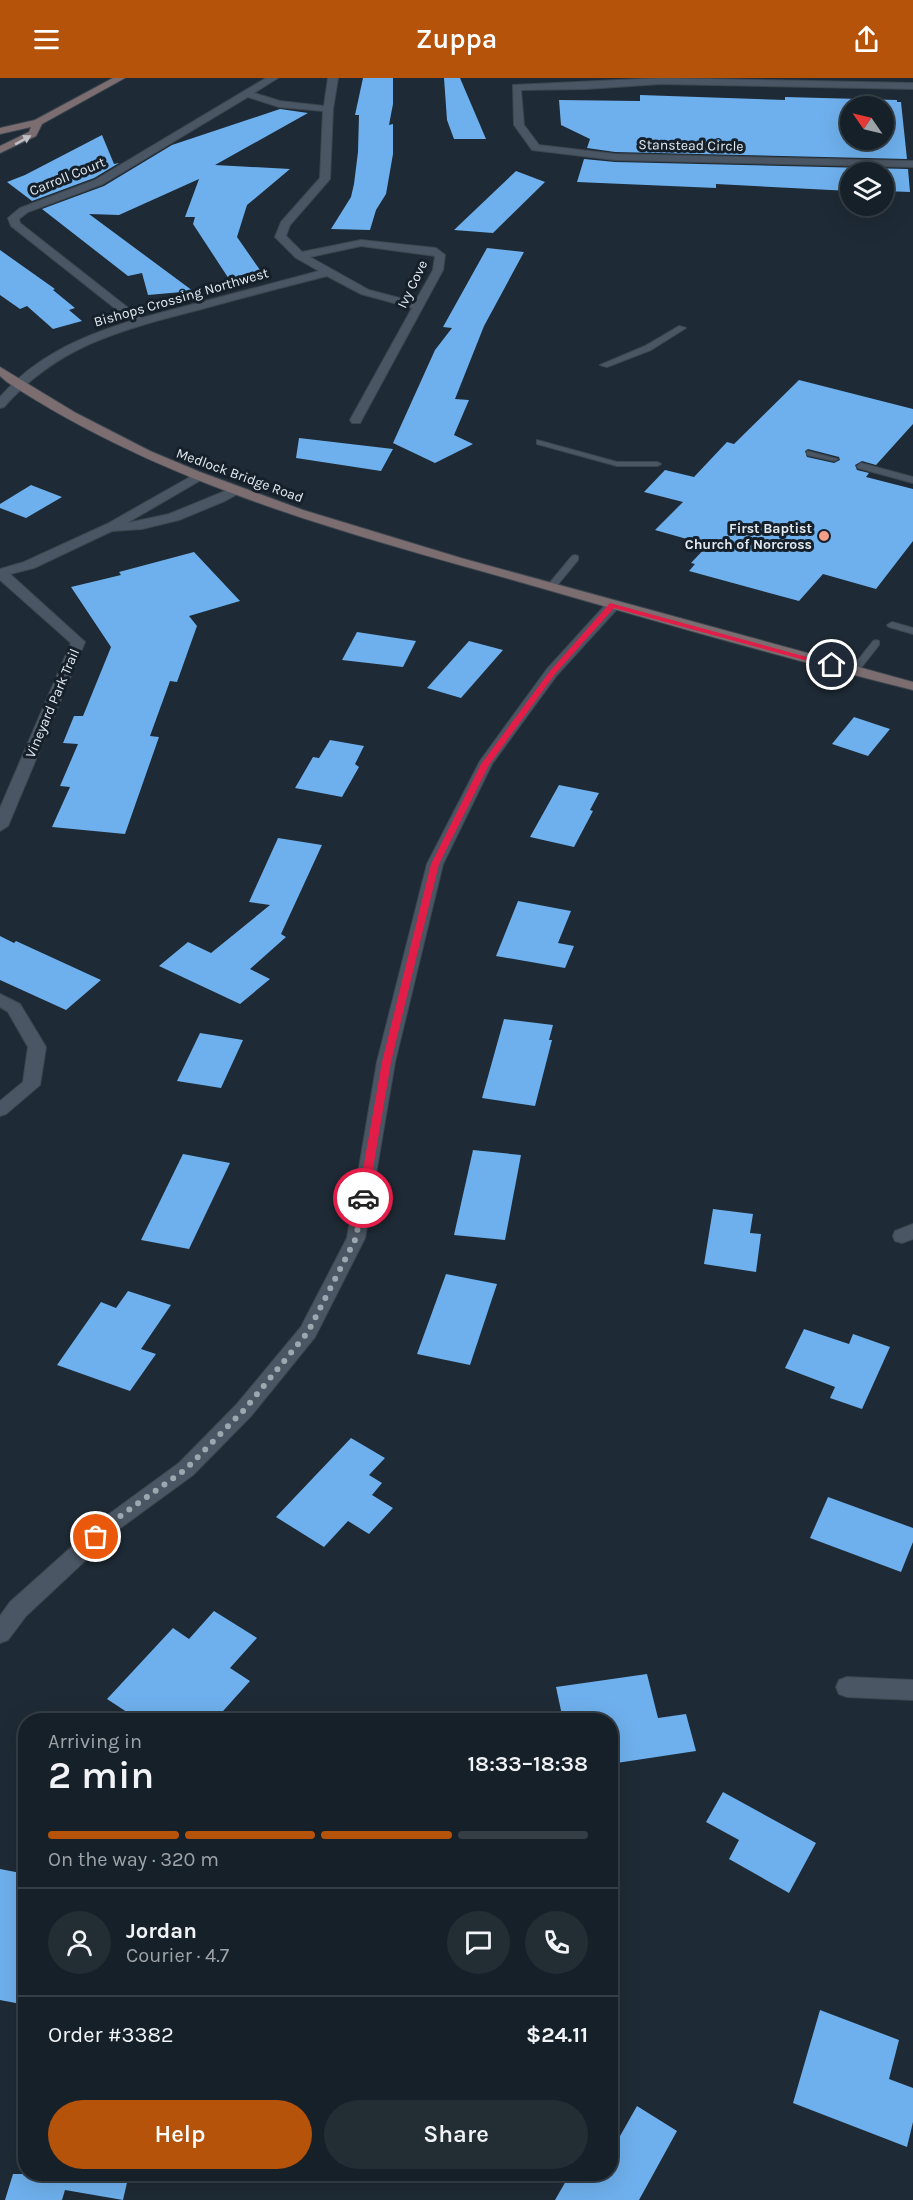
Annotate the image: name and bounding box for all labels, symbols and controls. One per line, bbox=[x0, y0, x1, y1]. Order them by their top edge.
icon: menu bbox=[30, 23, 63, 56]
text: Zuppa bbox=[416, 23, 497, 55]
icon: share bbox=[850, 23, 883, 56]
north arrow bbox=[840, 96, 894, 150]
map controls bbox=[840, 96, 894, 216]
one-way arrow bbox=[14, 135, 31, 145]
street label: Stanstead Circle bbox=[638, 136, 744, 155]
street label: Carroll Court bbox=[27, 154, 108, 199]
button: layers bbox=[840, 162, 894, 216]
street label: Ivy Cove bbox=[394, 257, 431, 311]
street label: Bishops Crossing Northwest bbox=[92, 264, 270, 331]
street label: Medlock Bridge Road bbox=[174, 445, 306, 506]
place label: First Baptist Church of Norcross bbox=[685, 520, 812, 553]
marker: First Baptist Church of Norcross bbox=[817, 529, 831, 543]
pin bbox=[806, 639, 857, 690]
street label: Vineyard Park Trail bbox=[22, 646, 83, 760]
icon: home bbox=[815, 648, 848, 681]
courier bbox=[333, 1168, 393, 1228]
icon: car bbox=[347, 1182, 380, 1215]
pin bbox=[70, 1511, 121, 1562]
icon: bag bbox=[79, 1520, 112, 1553]
text: Arriving in bbox=[48, 1730, 142, 1753]
text: 18:33–18:38 bbox=[467, 1751, 588, 1777]
text: 2 min bbox=[48, 1752, 154, 1798]
text: On the way · 320 m bbox=[48, 1848, 219, 1871]
button: person bbox=[48, 1911, 111, 1974]
button: chat bbox=[447, 1911, 510, 1974]
button: phone bbox=[525, 1911, 588, 1974]
text: Jordan bbox=[126, 1918, 197, 1944]
text: Courier · 4.7 bbox=[126, 1944, 229, 1967]
text: Order #3382 bbox=[48, 2022, 174, 2048]
text: $24.11 bbox=[526, 2022, 588, 2048]
button: Help bbox=[48, 2100, 312, 2169]
button: Share bbox=[324, 2100, 588, 2169]

